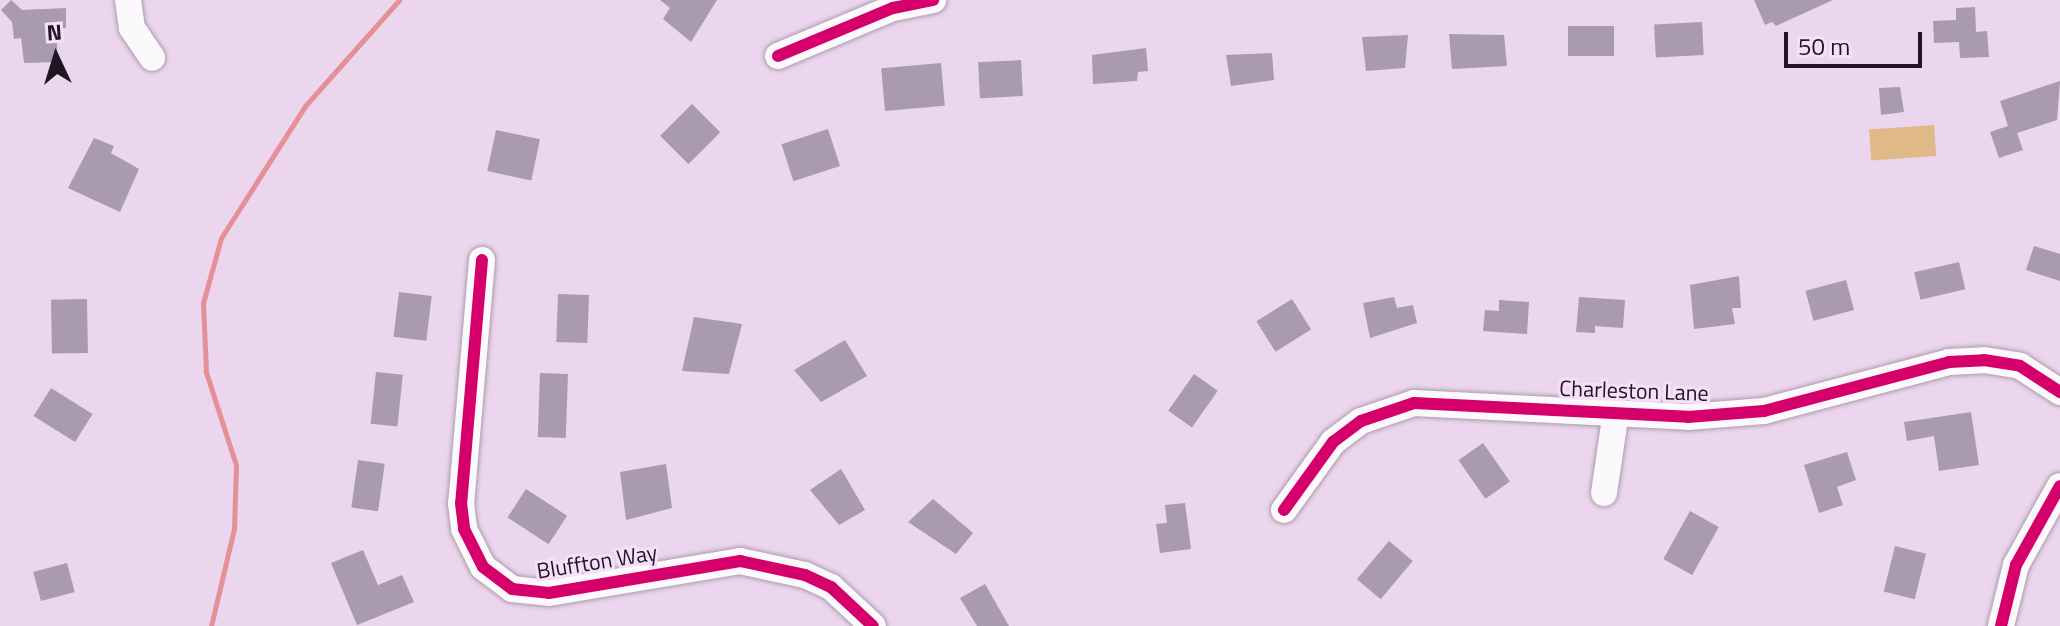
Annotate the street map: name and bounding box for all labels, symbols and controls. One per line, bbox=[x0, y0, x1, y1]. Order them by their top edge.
text: N bbox=[46, 15, 63, 50]
north arrow bbox=[16, 16, 96, 96]
scale bar bbox=[1788, 16, 1926, 66]
text: 50 m bbox=[1798, 28, 1850, 64]
street label: Charleston Lane bbox=[1559, 375, 1709, 407]
street label: Bluffton Way bbox=[535, 539, 659, 585]

